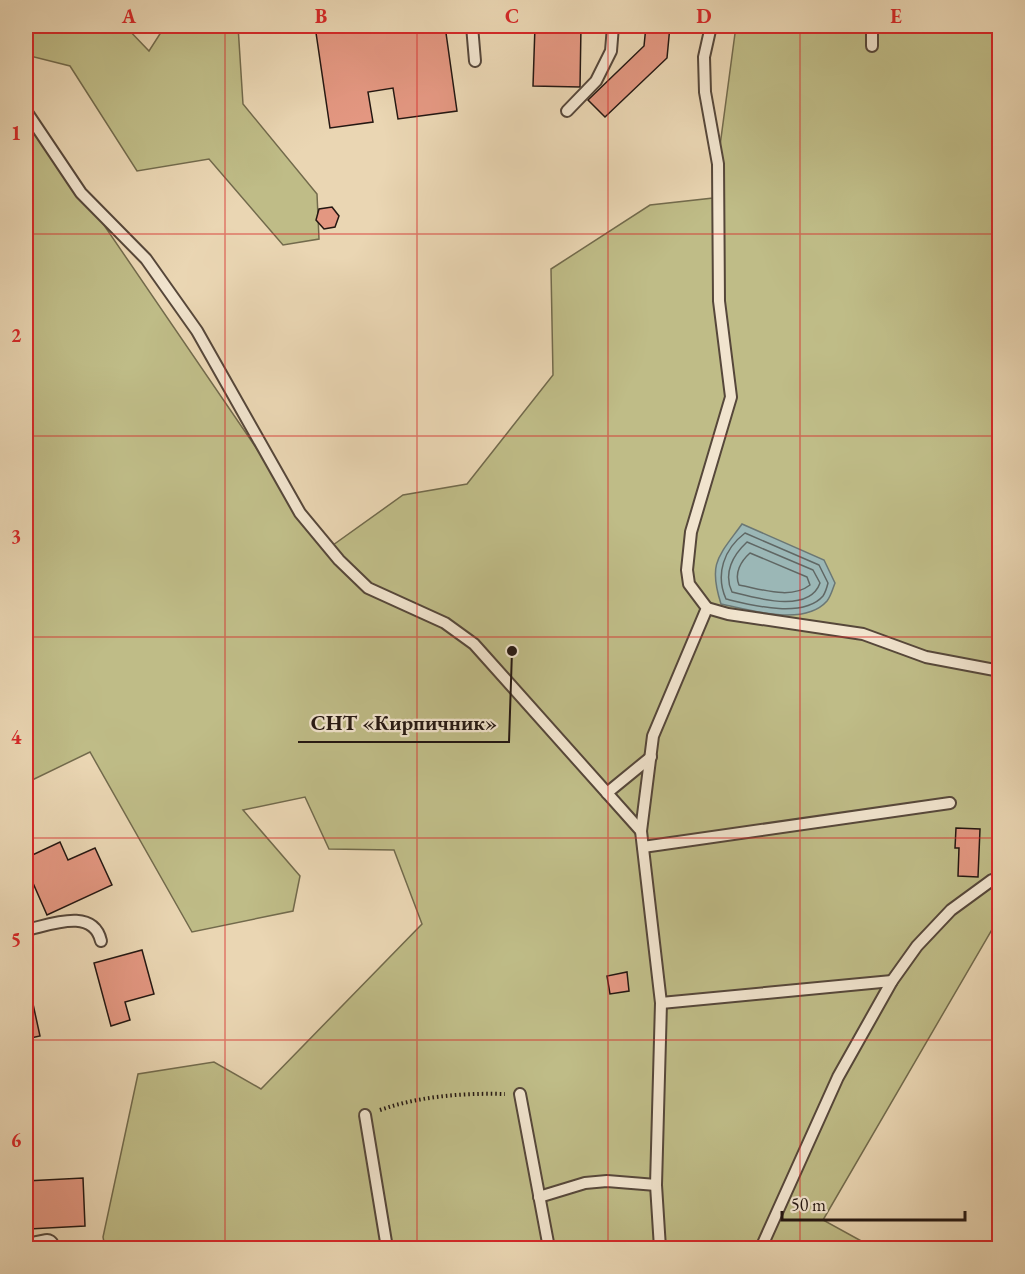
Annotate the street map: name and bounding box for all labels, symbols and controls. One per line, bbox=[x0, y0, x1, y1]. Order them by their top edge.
text: A bbox=[121, 3, 137, 29]
text: B bbox=[315, 3, 327, 29]
text: C bbox=[505, 3, 519, 29]
text: D bbox=[696, 3, 712, 29]
text: E bbox=[890, 3, 902, 29]
text: 1 bbox=[11, 120, 21, 146]
text: 2 bbox=[11, 322, 22, 348]
text: 3 bbox=[11, 523, 21, 549]
callout: СНТ «Кирпичник» bbox=[298, 703, 509, 742]
text: СНТ «Кирпичник» bbox=[311, 709, 497, 736]
text: 4 bbox=[11, 724, 22, 750]
text: 5 bbox=[11, 926, 21, 952]
text: 6 bbox=[11, 1127, 22, 1153]
scale bar bbox=[782, 1184, 965, 1222]
text: 50 m bbox=[791, 1193, 826, 1216]

